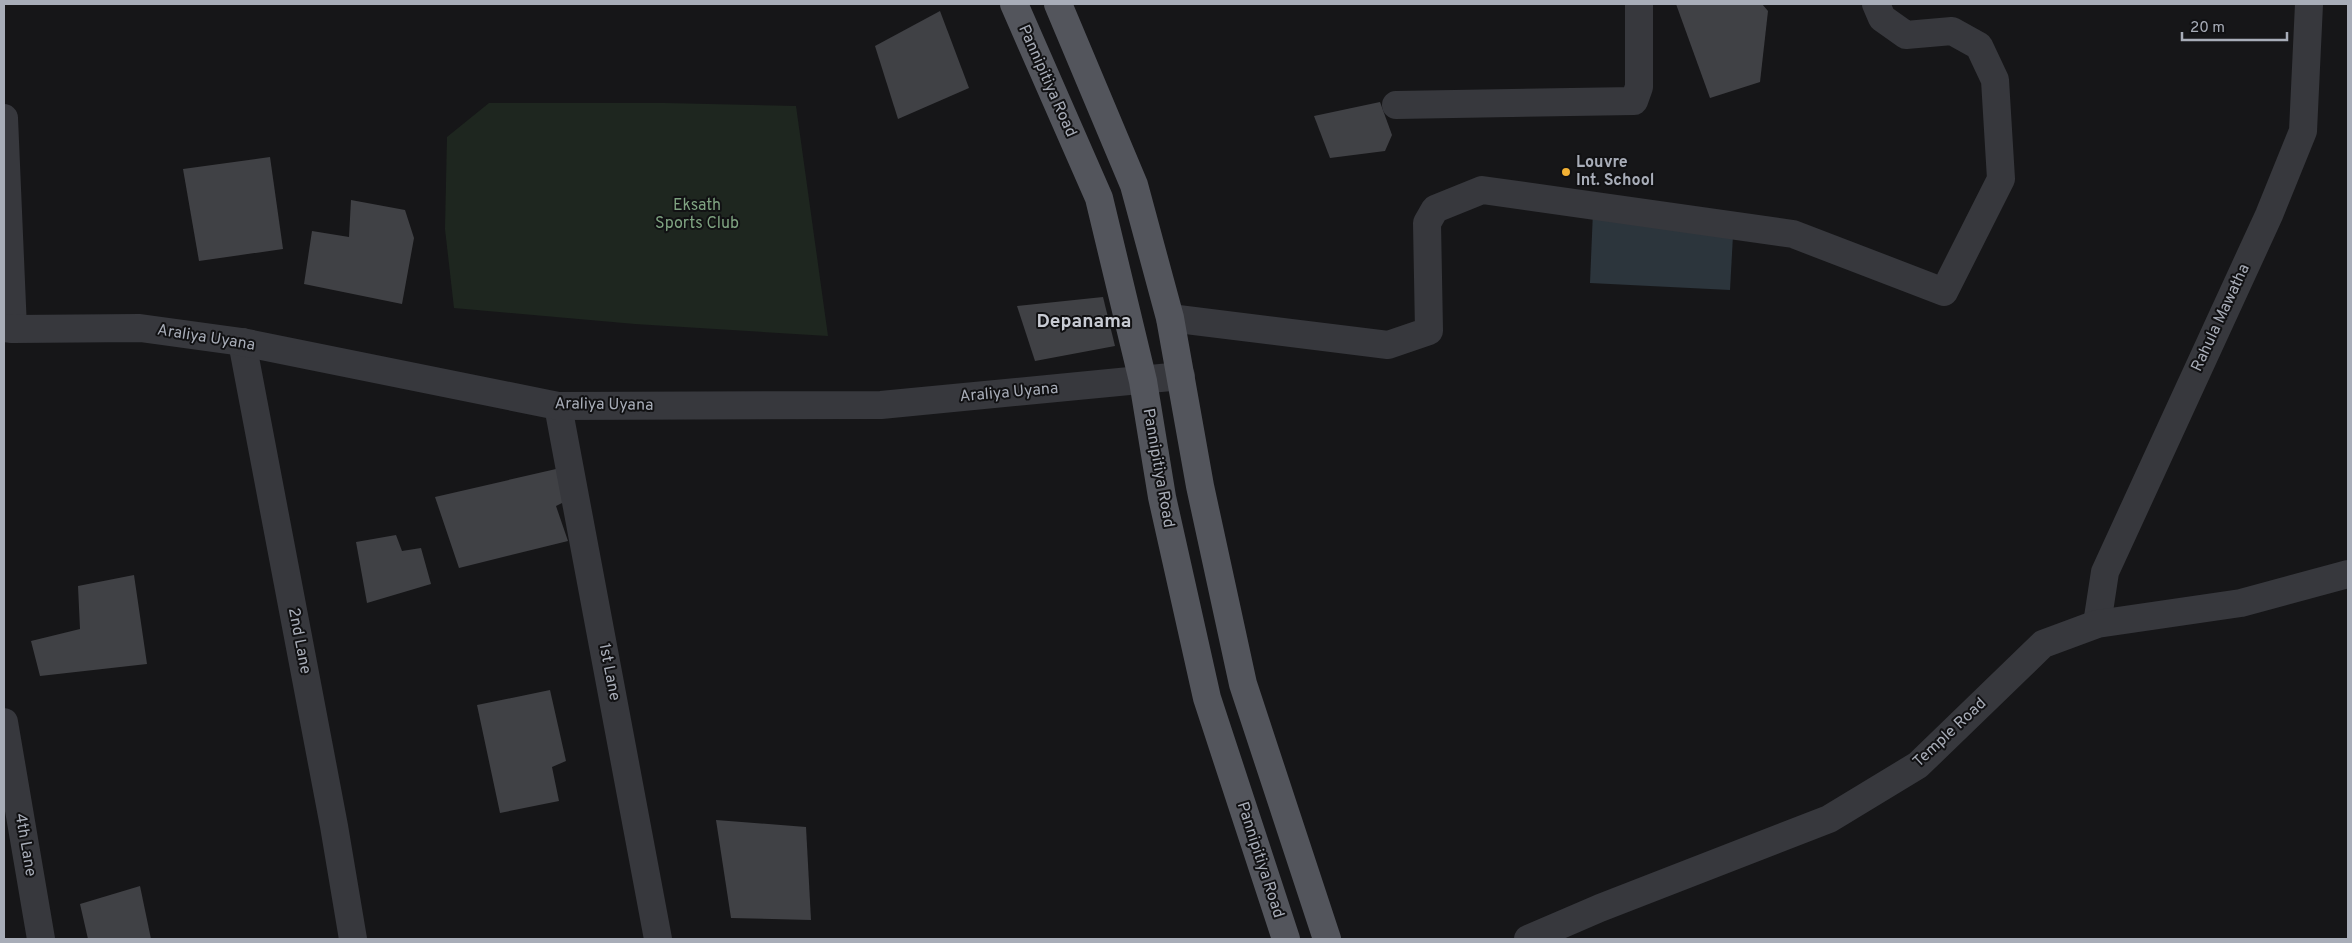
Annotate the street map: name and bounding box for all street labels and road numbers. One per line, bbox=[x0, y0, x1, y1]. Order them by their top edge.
street label: Pannipitiya Road bbox=[1013, 22, 1081, 140]
street label: Rahula Mawatha bbox=[2187, 261, 2255, 375]
street label: Araliya Uyana bbox=[156, 320, 256, 356]
street label: Araliya Uyana bbox=[959, 379, 1059, 407]
street label: Araliya Uyana bbox=[554, 394, 654, 416]
street label: Pannipitiya Road bbox=[1138, 407, 1178, 529]
street label: 2nd Lane bbox=[283, 606, 315, 676]
street label: 1st Lane bbox=[594, 642, 624, 702]
street label: Temple Road bbox=[1909, 694, 1991, 772]
street label: Pannipitiya Road bbox=[1232, 799, 1288, 921]
street label: 4th Lane bbox=[10, 812, 40, 878]

